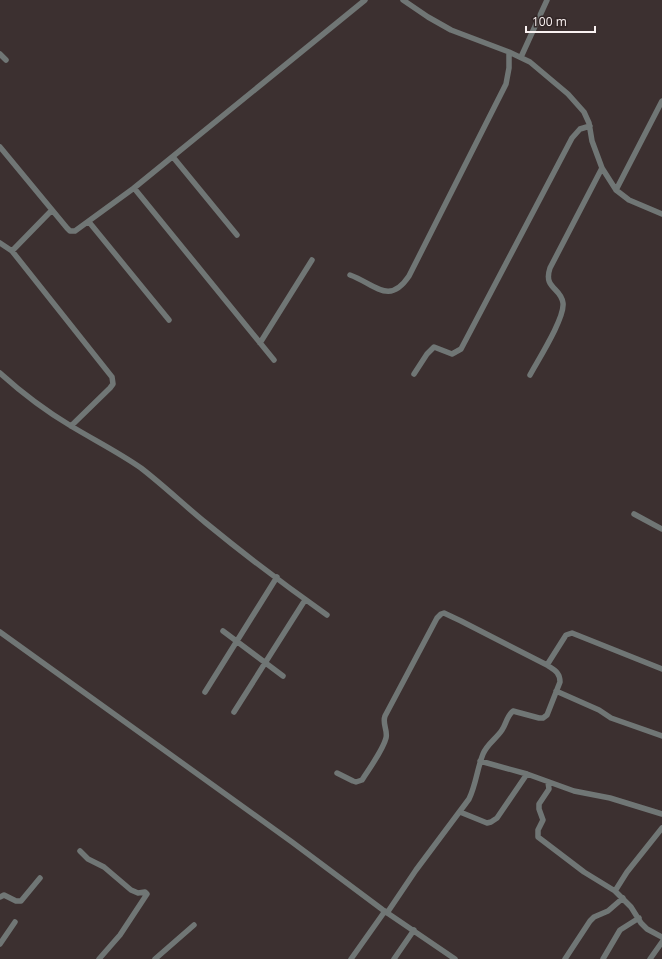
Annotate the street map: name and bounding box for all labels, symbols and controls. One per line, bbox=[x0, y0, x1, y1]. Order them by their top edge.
scale bar bbox=[526, 8, 595, 34]
text: 100 m bbox=[532, 13, 567, 30]

